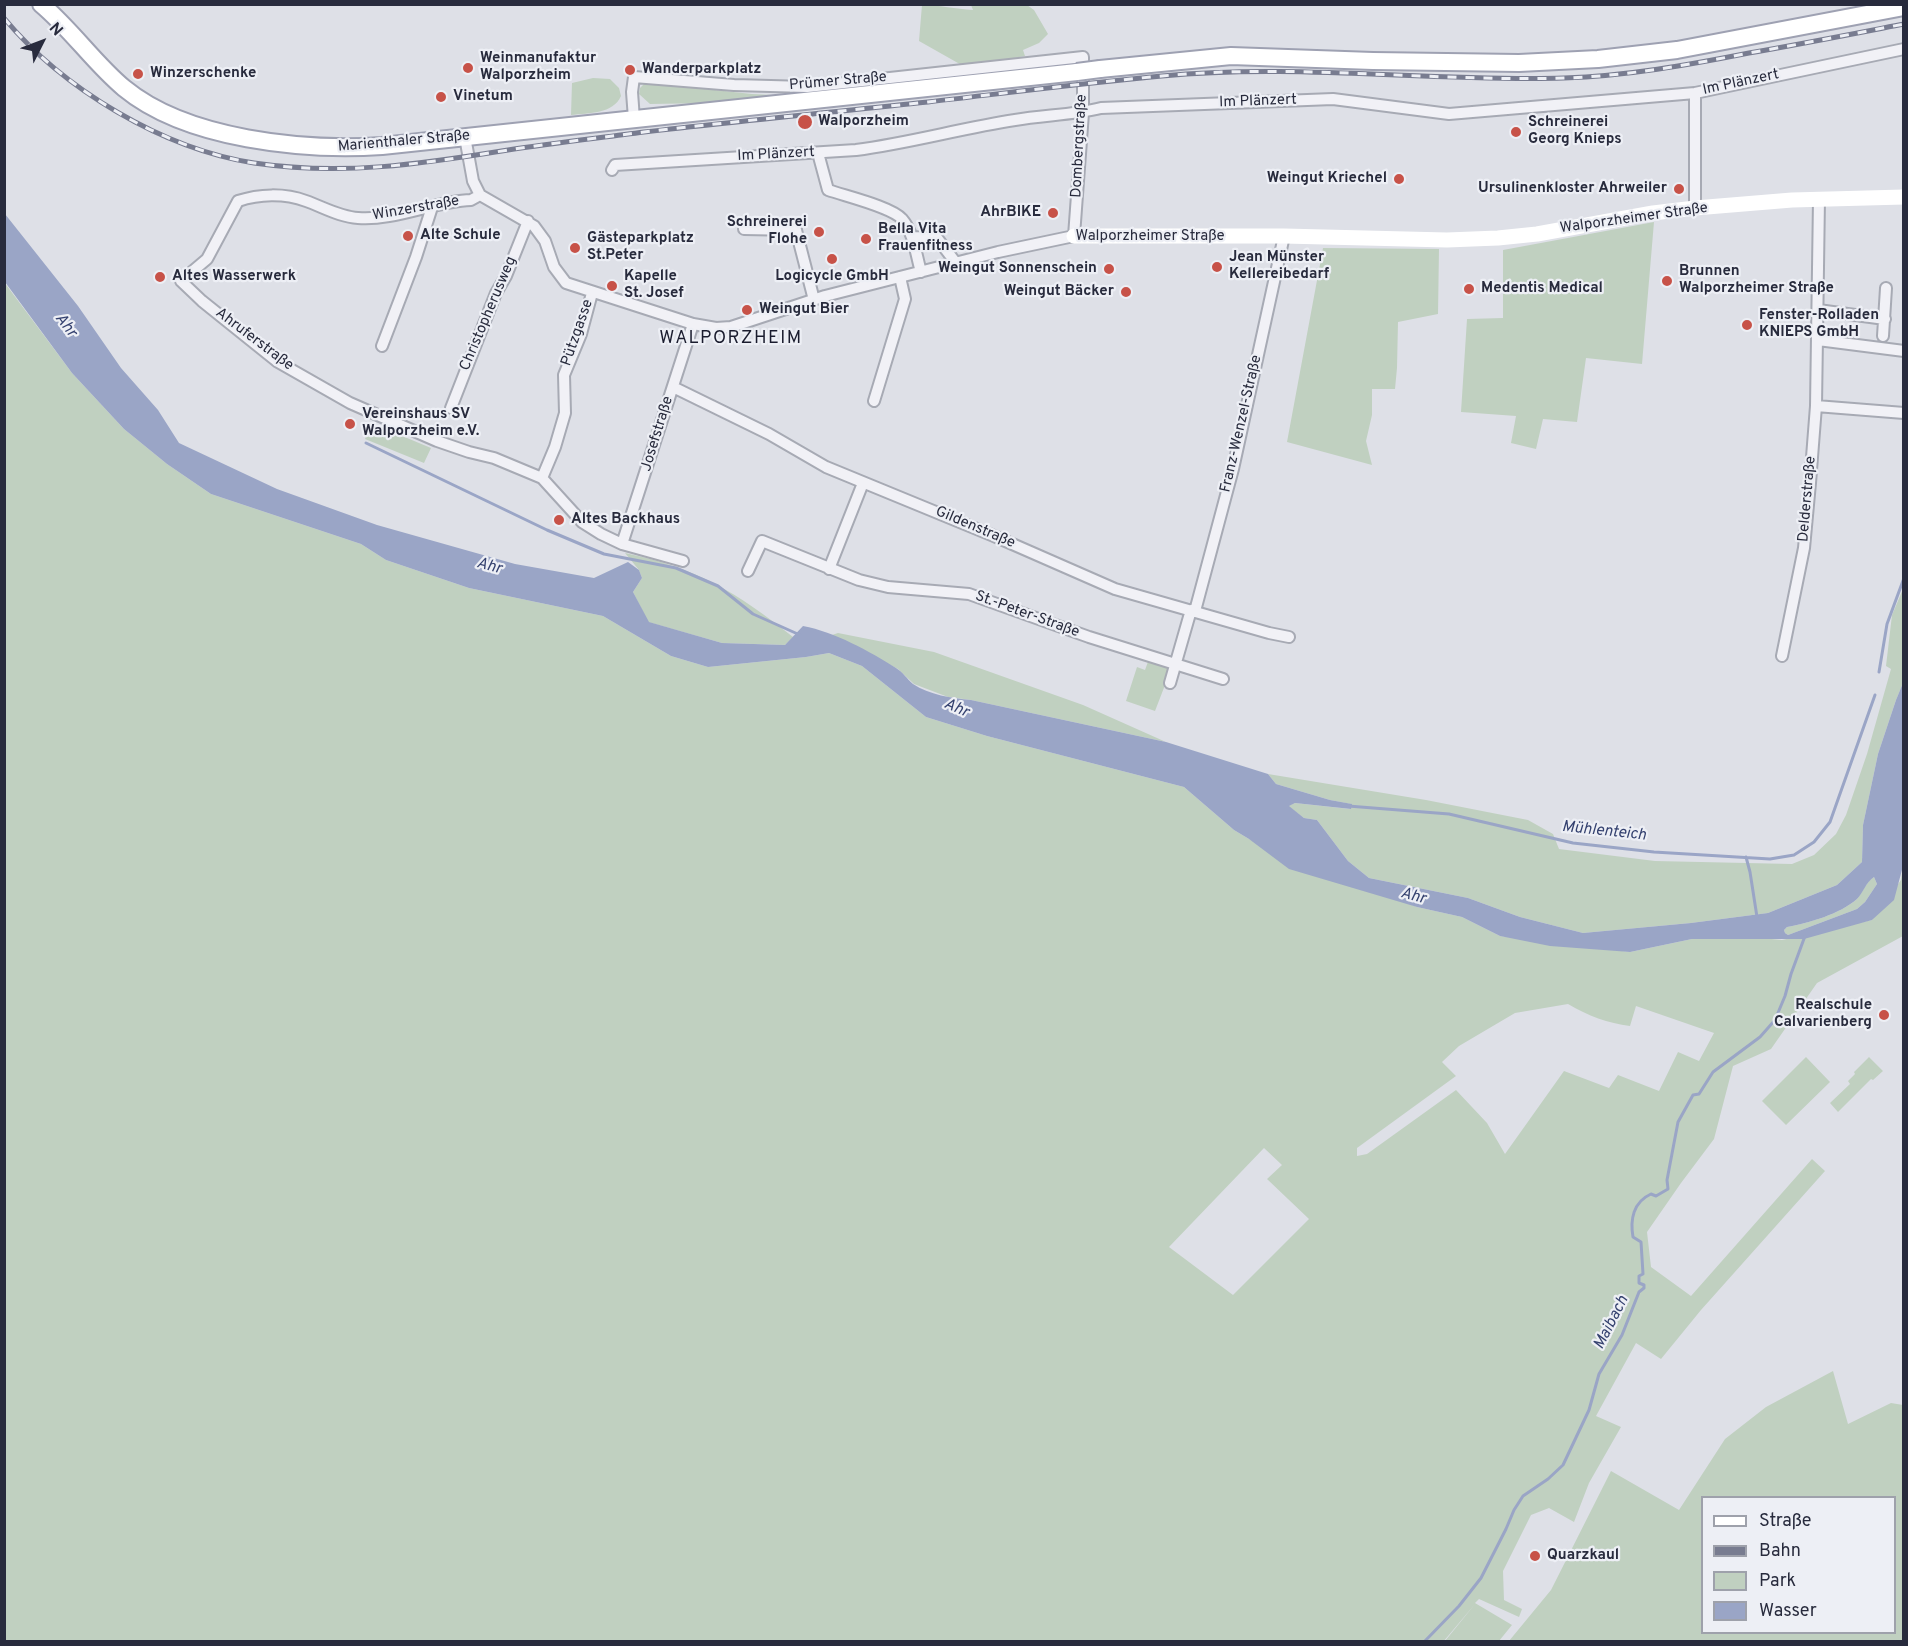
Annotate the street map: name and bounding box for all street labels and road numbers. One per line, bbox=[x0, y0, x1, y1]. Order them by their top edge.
street label: Im Plänzert bbox=[1701, 66, 1781, 100]
street label: Prümer Straße bbox=[788, 69, 888, 95]
street label: Im Plänzert bbox=[1219, 92, 1297, 112]
street label: Dombergstraße bbox=[1068, 94, 1092, 198]
street label: Marienthaler Straße bbox=[337, 127, 471, 157]
street label: Im Plänzert bbox=[737, 144, 815, 166]
street label: Winzerstraße bbox=[371, 193, 461, 225]
street label: Walporzheimer Straße bbox=[1559, 200, 1709, 238]
street label: Walporzheimer Straße bbox=[1075, 228, 1225, 246]
street label: Christopherusweg bbox=[457, 254, 521, 374]
street label: Pützgasse bbox=[558, 297, 598, 369]
street label: Ahruferstraße bbox=[211, 305, 297, 375]
street label: Franz-Wenzel-Straße bbox=[1217, 354, 1267, 494]
street label: Josefstraße bbox=[638, 394, 678, 474]
street label: Delderstraße bbox=[1795, 455, 1821, 543]
street label: Gildenstraße bbox=[932, 503, 1018, 553]
street label: St.-Peter-Straße bbox=[972, 588, 1082, 642]

